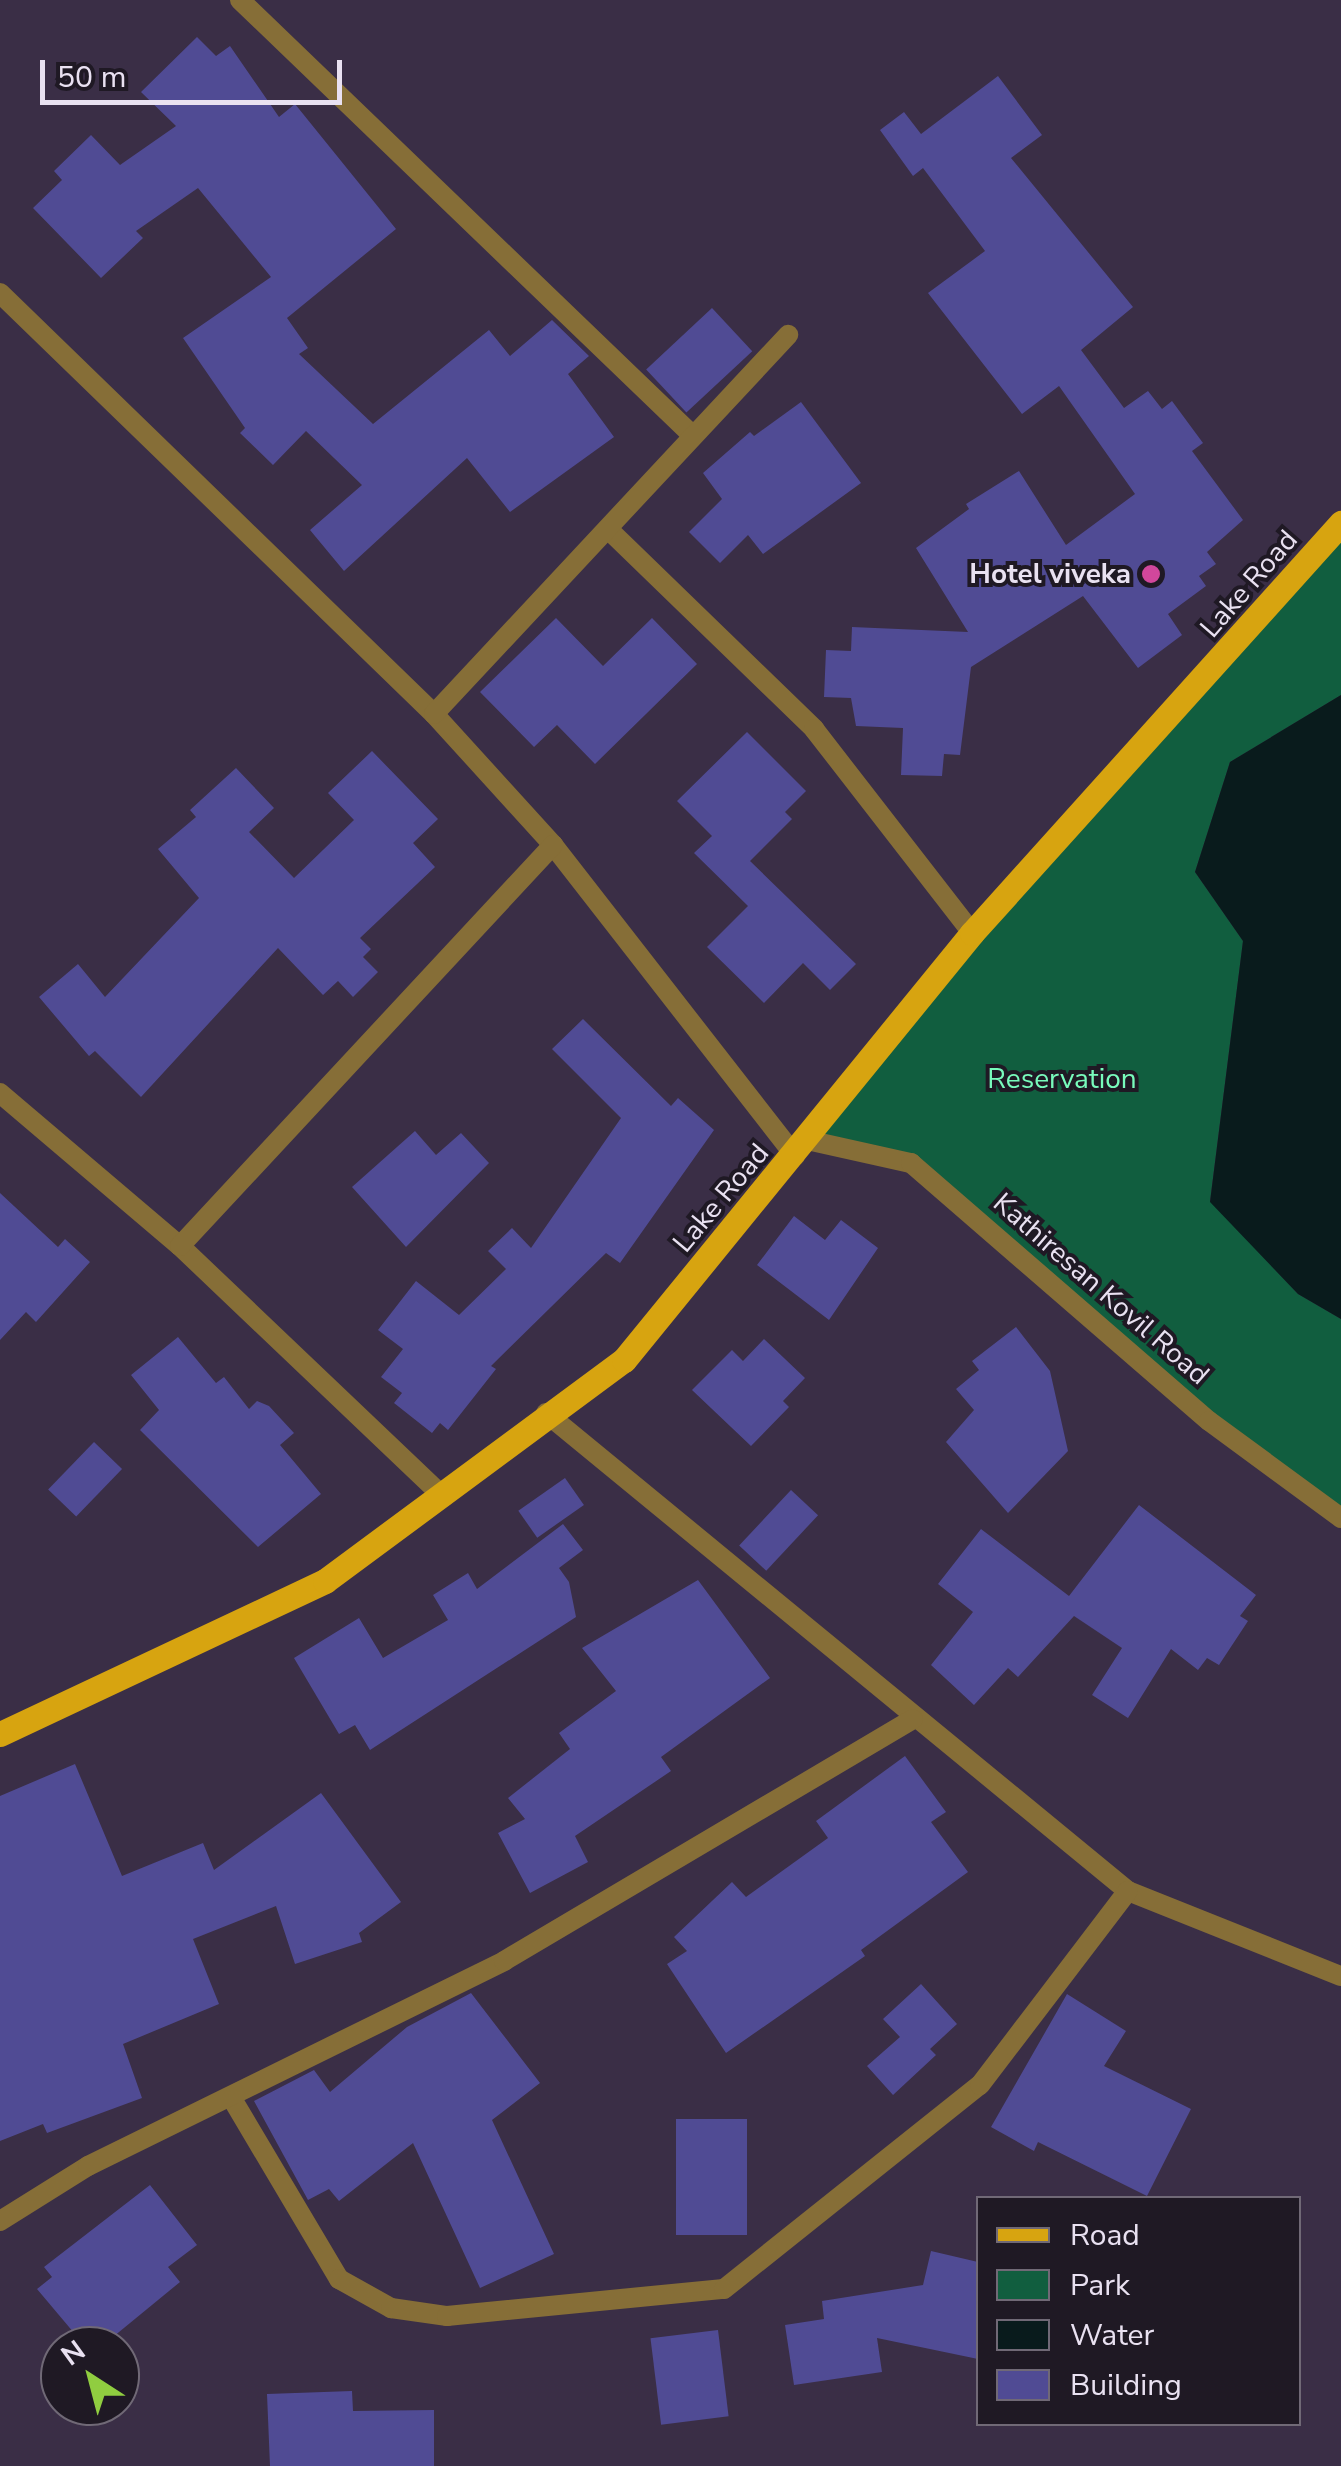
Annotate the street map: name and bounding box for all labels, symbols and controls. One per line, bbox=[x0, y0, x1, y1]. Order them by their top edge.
scale bar bbox=[45, 40, 348, 102]
text: 50 m bbox=[57, 57, 126, 98]
street label: Lake Road bbox=[1193, 524, 1305, 644]
place label: Hotel viveka bbox=[969, 557, 1131, 591]
marker: Hotel viveka bbox=[1140, 563, 1162, 585]
park label: Reservation bbox=[987, 1062, 1137, 1096]
street label: Lake Road bbox=[666, 1137, 776, 1259]
street label: Kathiresan Kovil Road bbox=[986, 1186, 1216, 1392]
legend bbox=[976, 2196, 1301, 2426]
text: Road bbox=[1070, 2215, 1140, 2256]
text: Park bbox=[1070, 2265, 1130, 2306]
text: Water bbox=[1070, 2315, 1154, 2356]
north arrow bbox=[40, 2326, 140, 2426]
text: N bbox=[54, 2332, 93, 2375]
text: Building bbox=[1070, 2365, 1182, 2406]

